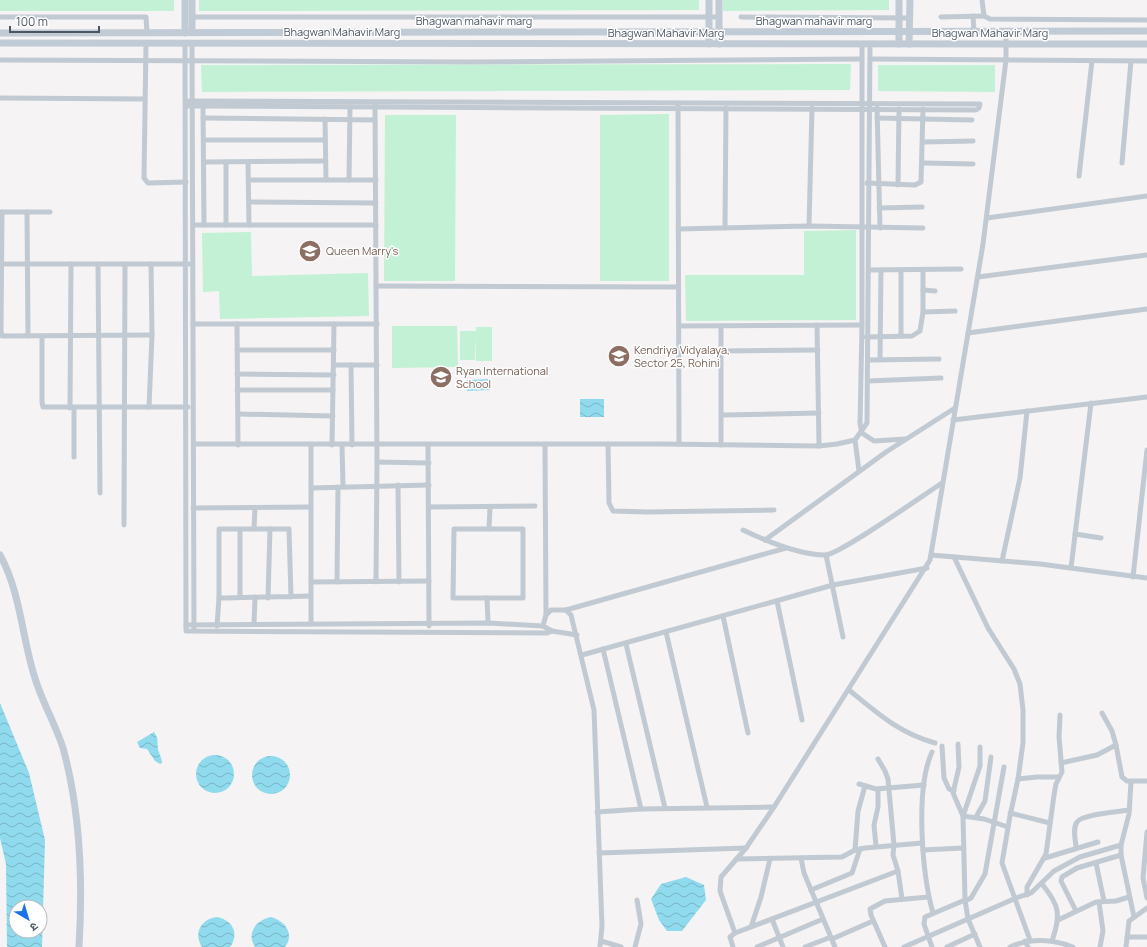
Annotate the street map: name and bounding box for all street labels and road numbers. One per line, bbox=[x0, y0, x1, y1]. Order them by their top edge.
street label: Bhagwan mahavir marg bbox=[416, 13, 532, 28]
street label: Bhagwan mahavir marg bbox=[756, 13, 872, 28]
street label: Bhagwan Mahavir Marg bbox=[284, 24, 400, 39]
street label: Bhagwan Mahavir Marg bbox=[608, 25, 724, 40]
street label: Bhagwan Mahavir Marg bbox=[932, 25, 1048, 40]

